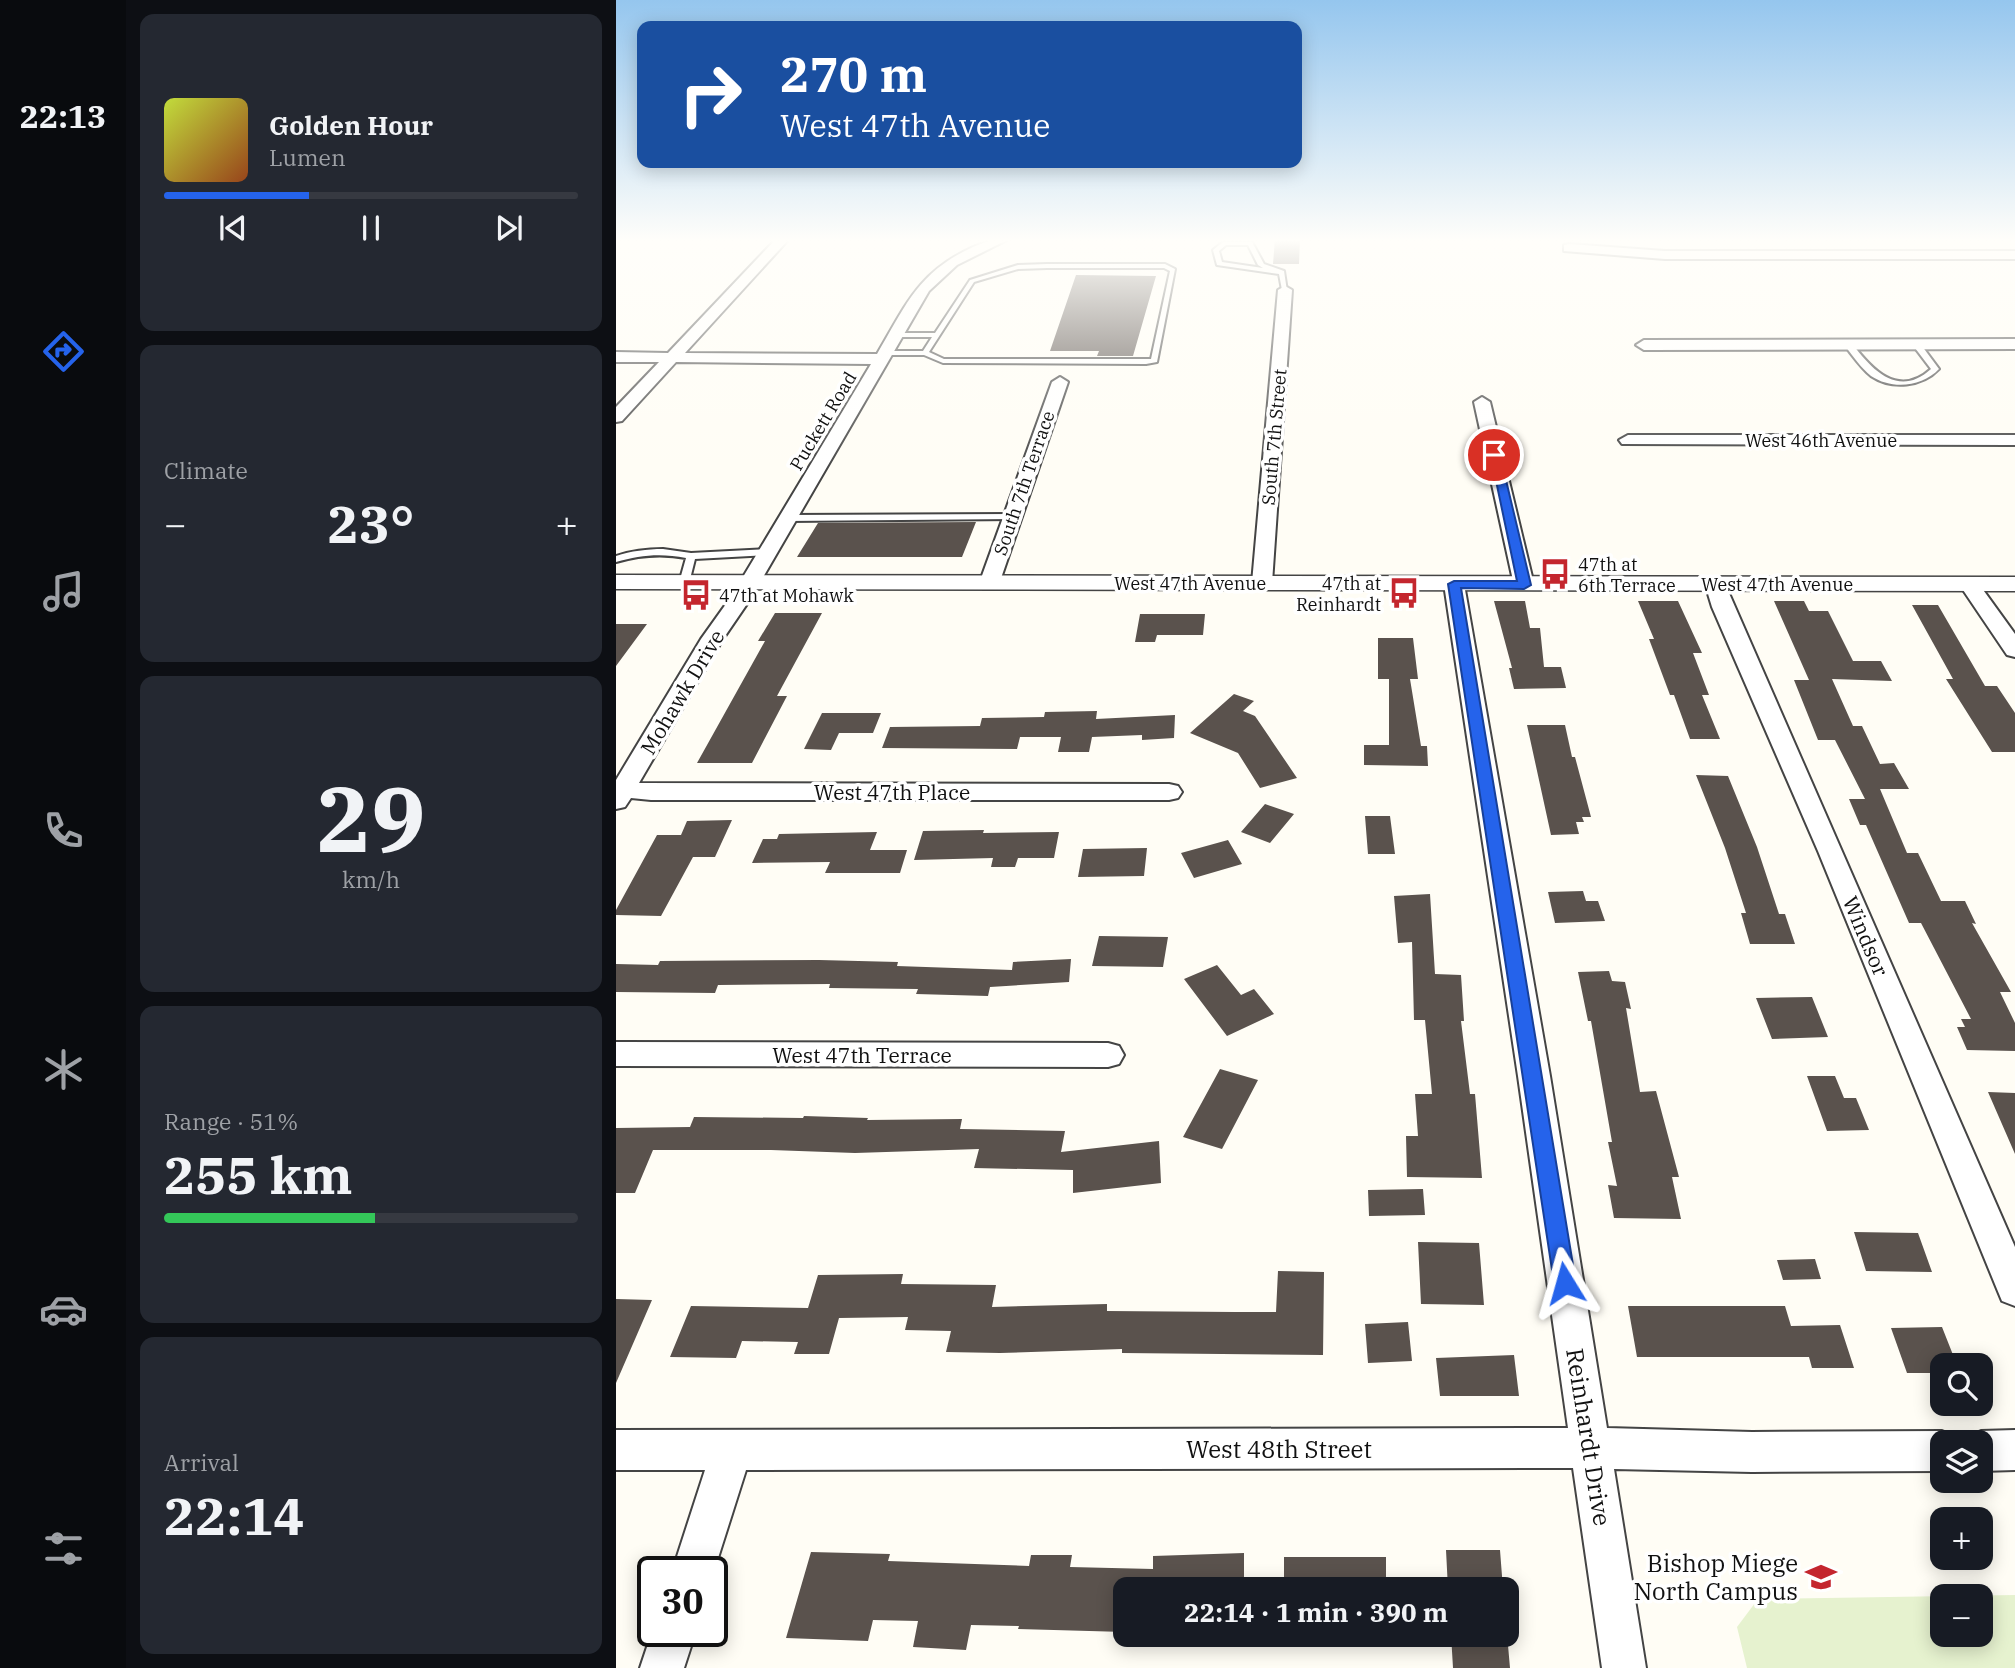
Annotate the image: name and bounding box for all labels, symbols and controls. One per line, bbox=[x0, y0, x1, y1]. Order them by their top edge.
text: 270 m bbox=[780, 42, 927, 105]
icon: right bbox=[665, 49, 756, 140]
text: 22:13 bbox=[20, 95, 106, 137]
text: West 47th Avenue bbox=[780, 104, 1050, 146]
text: Golden Hour bbox=[269, 108, 433, 142]
text: Lumen bbox=[269, 142, 346, 172]
icon: previous bbox=[214, 209, 252, 247]
icon: pause bbox=[352, 209, 390, 247]
icon: next bbox=[490, 209, 528, 247]
icon: directions bbox=[39, 327, 88, 376]
street label: Puckett Road bbox=[785, 367, 862, 475]
street label: South 7th Street bbox=[1257, 368, 1291, 506]
street label: South 7th Terrace bbox=[988, 408, 1060, 558]
pin bbox=[1464, 425, 1524, 485]
street label: West 46th Avenue bbox=[1745, 429, 1897, 452]
icon: arrive bbox=[1475, 436, 1513, 474]
text: Climate bbox=[164, 455, 248, 485]
text: 23° bbox=[328, 490, 414, 557]
text: − bbox=[164, 499, 187, 548]
text: + bbox=[555, 499, 578, 548]
place label: 47th at 6th Terrace bbox=[1578, 553, 1676, 597]
bus stop icon: 47th at 6th Terrace bbox=[1538, 557, 1572, 591]
icon: music bbox=[39, 567, 88, 616]
street label: West 47th Avenue bbox=[1114, 572, 1266, 595]
place label: 47th at Reinhardt bbox=[1296, 572, 1381, 616]
street label: West 47th Avenue bbox=[1701, 573, 1853, 596]
bus stop icon: 47th at Reinhardt bbox=[1387, 576, 1421, 610]
bus stop icon: 47th at Mohawk bbox=[679, 578, 713, 612]
place label: 47th at Mohawk bbox=[719, 584, 854, 607]
street label: Mohawk Drive bbox=[634, 624, 730, 760]
text: 29 bbox=[316, 759, 426, 877]
street label: West 47th Place bbox=[814, 778, 970, 806]
icon: phone bbox=[39, 806, 88, 855]
text: km/h bbox=[342, 864, 400, 894]
street label: Windsor bbox=[1837, 892, 1896, 981]
street label: West 47th Terrace bbox=[772, 1041, 952, 1069]
icon: climate bbox=[39, 1045, 88, 1094]
text: Range · 51% bbox=[164, 1106, 298, 1136]
text: 255 km bbox=[164, 1141, 353, 1208]
position arrow bbox=[1528, 1246, 1602, 1320]
icon: car bbox=[39, 1285, 88, 1334]
street label: Reinhardt Drive bbox=[1559, 1346, 1619, 1528]
map controls bbox=[1930, 1353, 1993, 1647]
button: search bbox=[1930, 1353, 1993, 1416]
button: layers bbox=[1930, 1430, 1993, 1493]
street label: West 48th Street bbox=[1186, 1433, 1372, 1465]
text: Arrival bbox=[164, 1447, 239, 1477]
text: 22:14 bbox=[164, 1482, 305, 1549]
button: + bbox=[1930, 1507, 1993, 1570]
icon: filters bbox=[39, 1524, 88, 1573]
place label: Bishop Miege North Campus bbox=[1633, 1547, 1798, 1607]
speed limit sign: 30 bbox=[637, 1556, 728, 1647]
school or university icon: Bishop Miege North Campus bbox=[1804, 1560, 1838, 1594]
button: − bbox=[1930, 1584, 1993, 1647]
text: 22:14 · 1 min · 390 m bbox=[1184, 1595, 1448, 1629]

